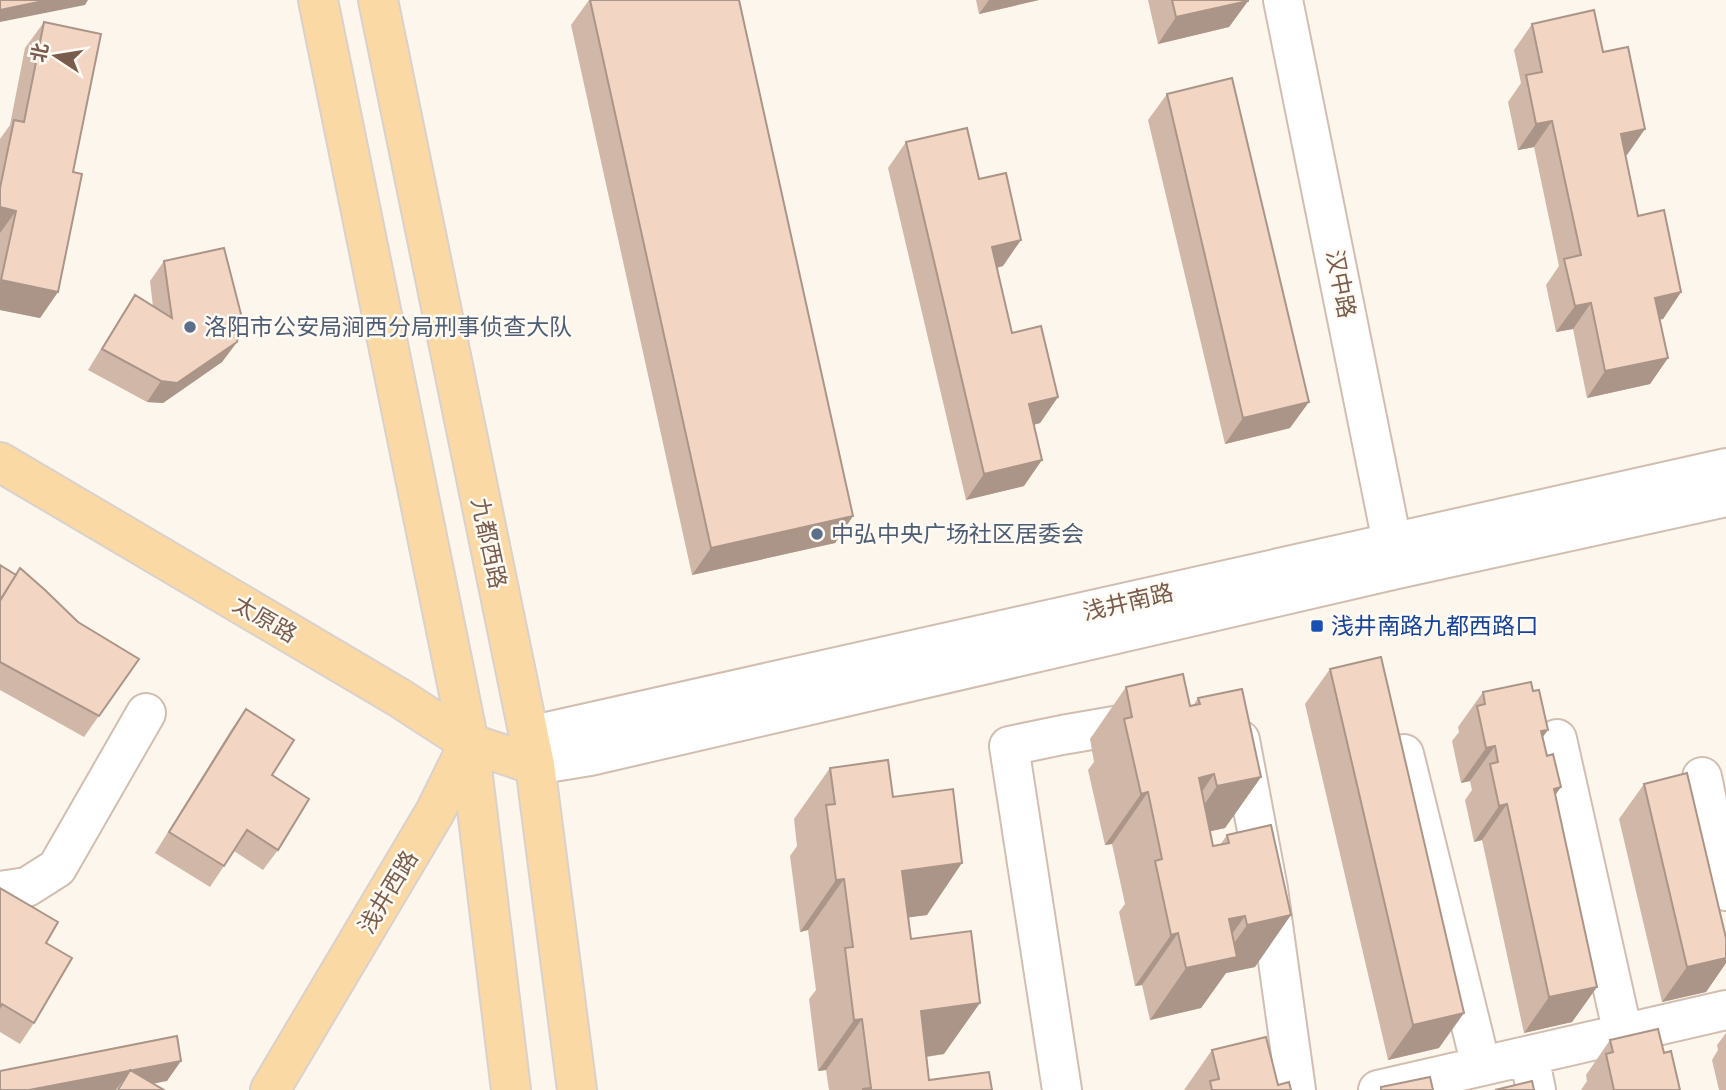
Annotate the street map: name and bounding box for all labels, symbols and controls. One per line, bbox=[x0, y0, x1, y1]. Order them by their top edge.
north arrow bbox=[21, 21, 91, 91]
text: 北 bbox=[27, 41, 53, 64]
street label: 汉中路 bbox=[1321, 247, 1361, 321]
place label: 洛阳市公安局涧西分局刑事侦查大队 bbox=[204, 313, 572, 341]
marker: 洛阳市公安局涧西分局刑事侦查大队 bbox=[182, 319, 198, 335]
street label: 九都西路 bbox=[466, 495, 512, 591]
place label: 中弘中央广场社区居委会 bbox=[831, 520, 1084, 548]
marker: 中弘中央广场社区居委会 bbox=[809, 526, 825, 542]
street label: 浅井南路 bbox=[1080, 578, 1176, 626]
street label: 太原路 bbox=[228, 590, 302, 648]
place label: 浅井南路九都西路口 bbox=[1331, 612, 1538, 640]
marker: 浅井南路九都西路口 bbox=[1309, 618, 1325, 634]
street label: 浅井西路 bbox=[352, 845, 424, 939]

